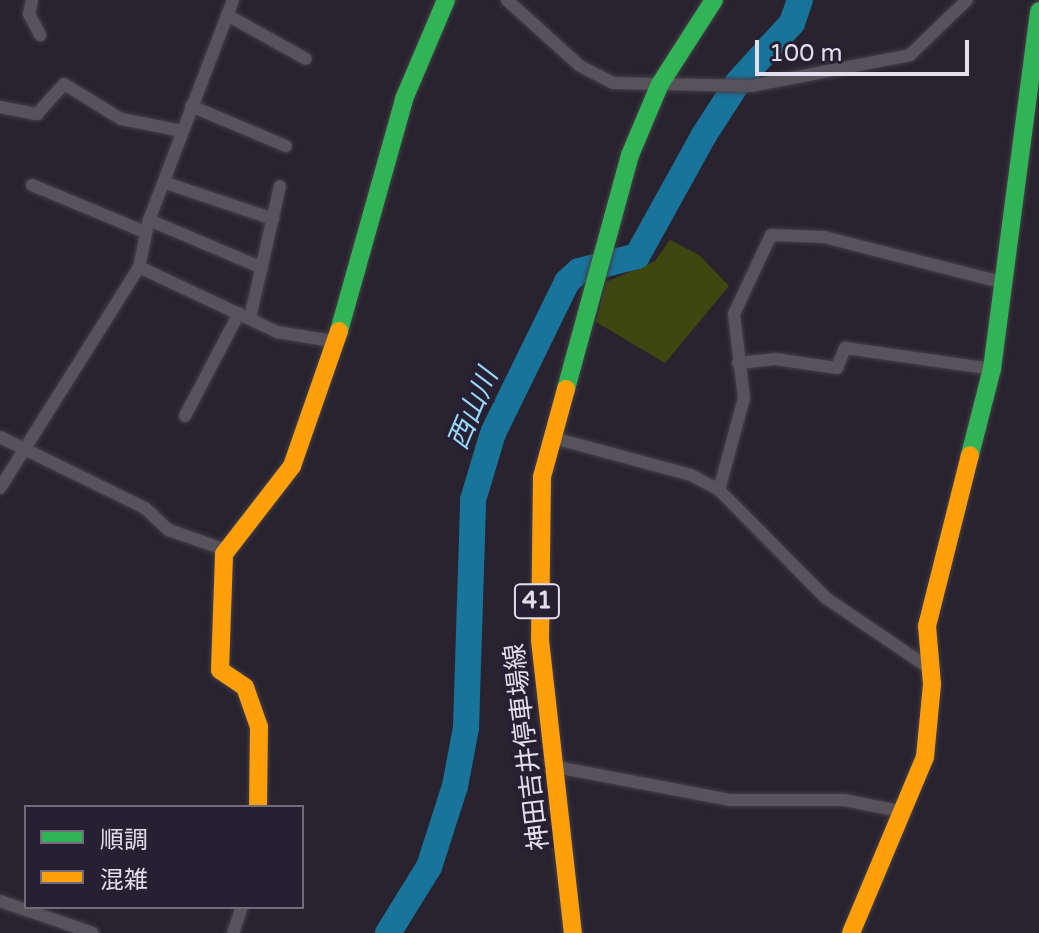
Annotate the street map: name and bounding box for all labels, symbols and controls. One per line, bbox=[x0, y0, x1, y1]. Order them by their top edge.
scale bar bbox=[759, 24, 973, 74]
text: 100 m bbox=[769, 39, 843, 68]
water label: 西山川 bbox=[441, 364, 505, 454]
road number: 41 bbox=[513, 581, 561, 621]
street label: 神田吉井停車場線 bbox=[499, 642, 555, 852]
legend bbox=[24, 805, 304, 909]
text: 順調 bbox=[100, 826, 148, 855]
text: 混雑 bbox=[100, 866, 148, 895]

